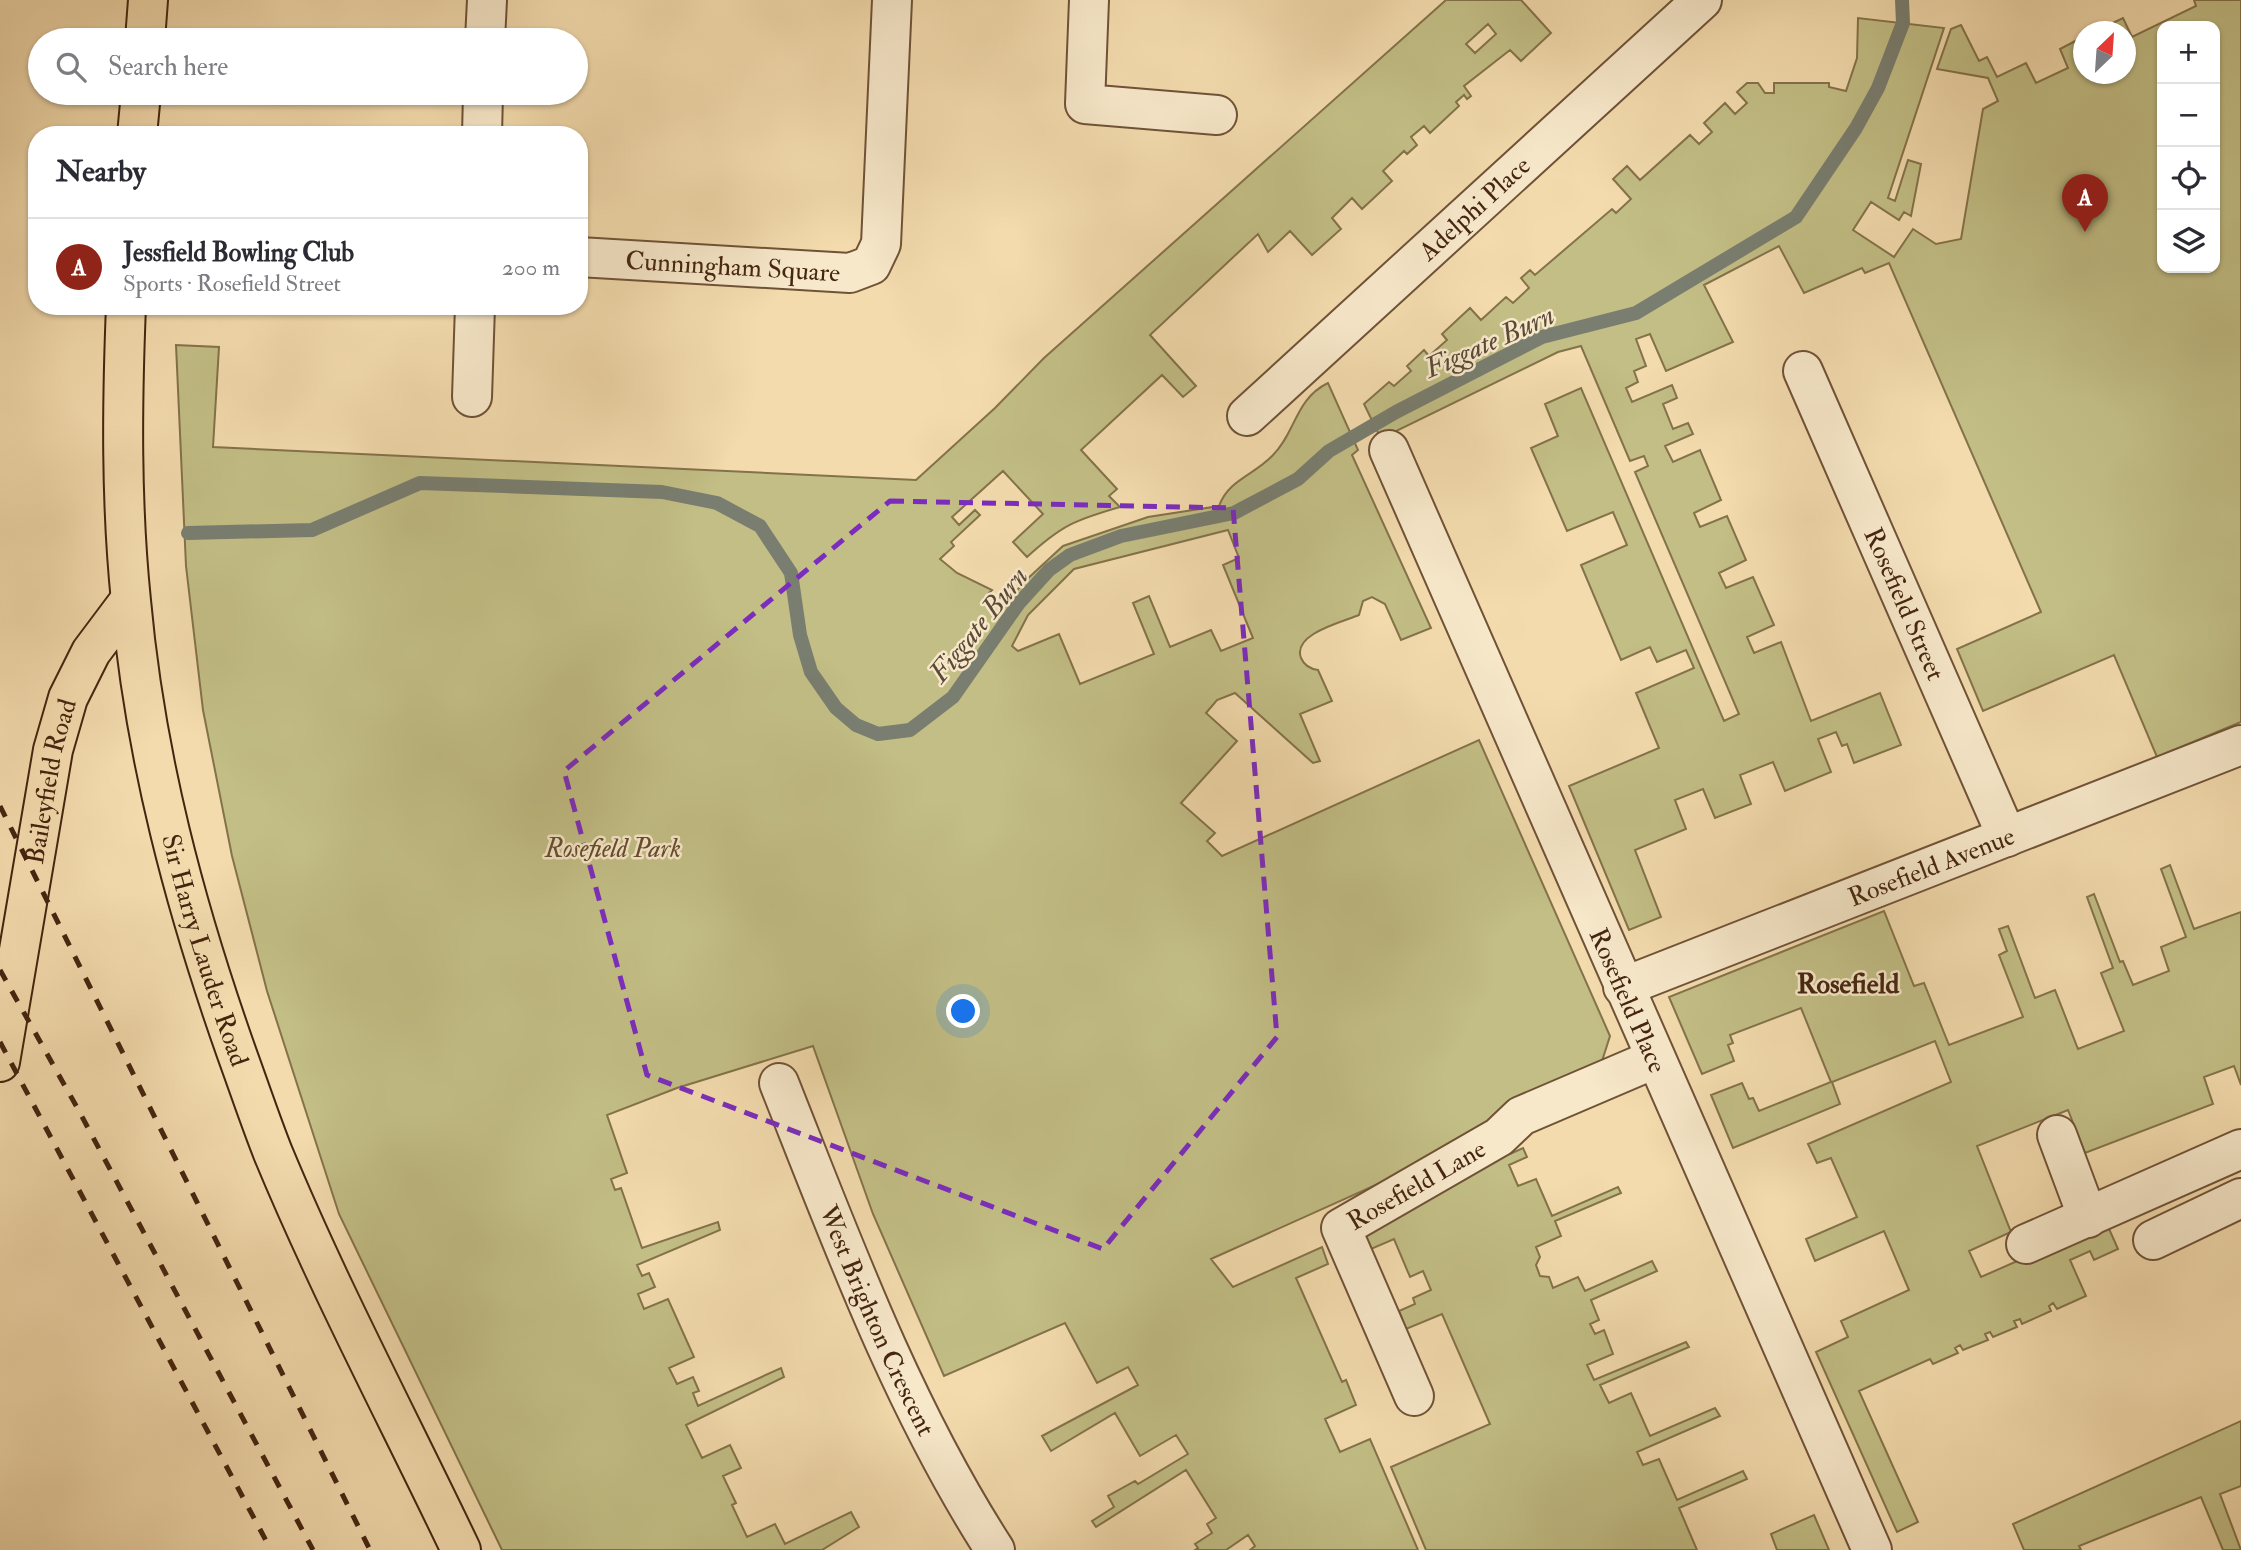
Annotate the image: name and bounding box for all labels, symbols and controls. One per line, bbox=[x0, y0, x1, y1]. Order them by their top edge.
north arrow bbox=[2073, 21, 2136, 84]
map controls bbox=[2157, 21, 2220, 273]
button: + bbox=[2157, 21, 2220, 84]
search box bbox=[28, 28, 588, 105]
icon: search bbox=[52, 48, 90, 86]
text: Search here bbox=[108, 51, 228, 83]
button: − bbox=[2157, 84, 2220, 147]
button: locate bbox=[2157, 147, 2220, 210]
street label: Adelphi Place bbox=[1412, 150, 1537, 269]
text: Nearby bbox=[56, 153, 146, 190]
pin: A bbox=[2062, 174, 2108, 232]
button: layers bbox=[2157, 210, 2220, 273]
text: Jessfield Bowling Club bbox=[123, 237, 354, 269]
street label: Cunningham Square bbox=[624, 245, 841, 289]
text: A bbox=[72, 253, 86, 282]
text: 200 m bbox=[502, 253, 560, 282]
text: Sports · Rosefield Street bbox=[123, 269, 341, 298]
water label: Figgate Burn bbox=[1417, 298, 1560, 387]
street label: Rosefield Street bbox=[1857, 523, 1951, 685]
water label: Figgate Burn bbox=[921, 560, 1036, 691]
street label: Baileyfield Road bbox=[19, 695, 84, 867]
street label: Rosefield Avenue bbox=[1844, 820, 2019, 914]
street label: Sir Harry Lauder Road bbox=[154, 831, 255, 1071]
park label: Rosefield Park bbox=[544, 833, 681, 865]
street label: Rosefield Place bbox=[1582, 923, 1673, 1078]
district label: Rosefield bbox=[1797, 967, 1899, 1002]
your location bbox=[946, 994, 980, 1028]
street label: Rosefield Lane bbox=[1342, 1133, 1492, 1238]
street label: West Brighton Crescent bbox=[812, 1200, 942, 1441]

